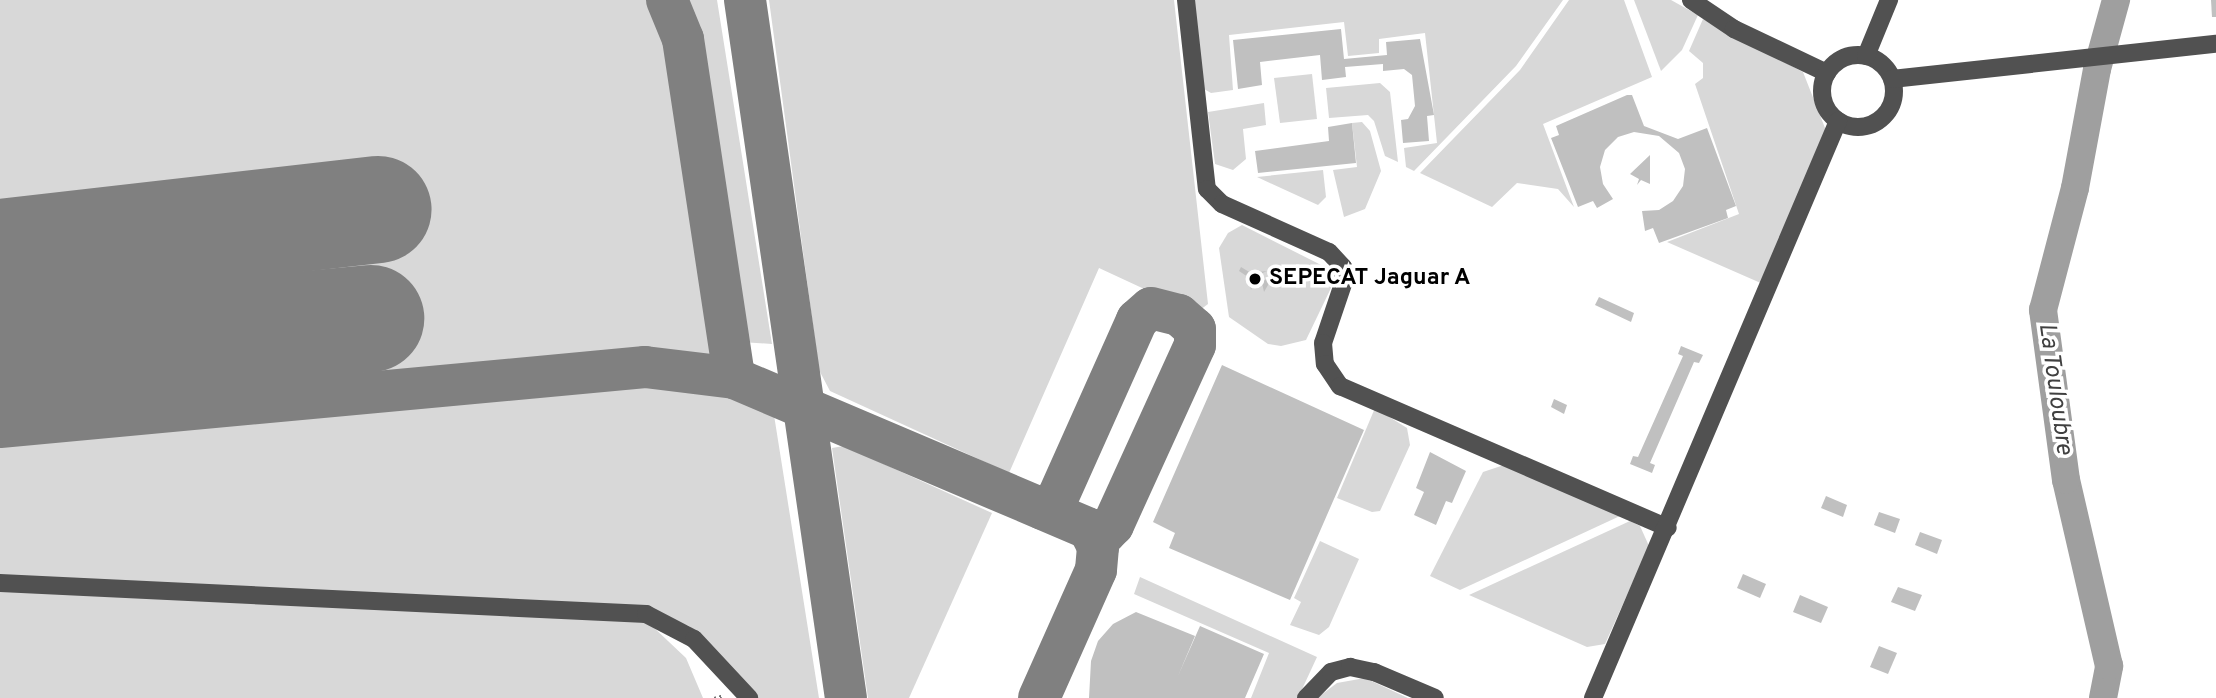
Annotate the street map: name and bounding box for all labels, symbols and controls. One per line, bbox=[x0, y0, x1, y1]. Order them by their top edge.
place label: SEPECAT Jaguar A bbox=[1269, 265, 1471, 293]
marker: SEPECAT Jaguar A bbox=[1247, 271, 1263, 287]
water label: La Touloubre bbox=[2030, 321, 2078, 457]

